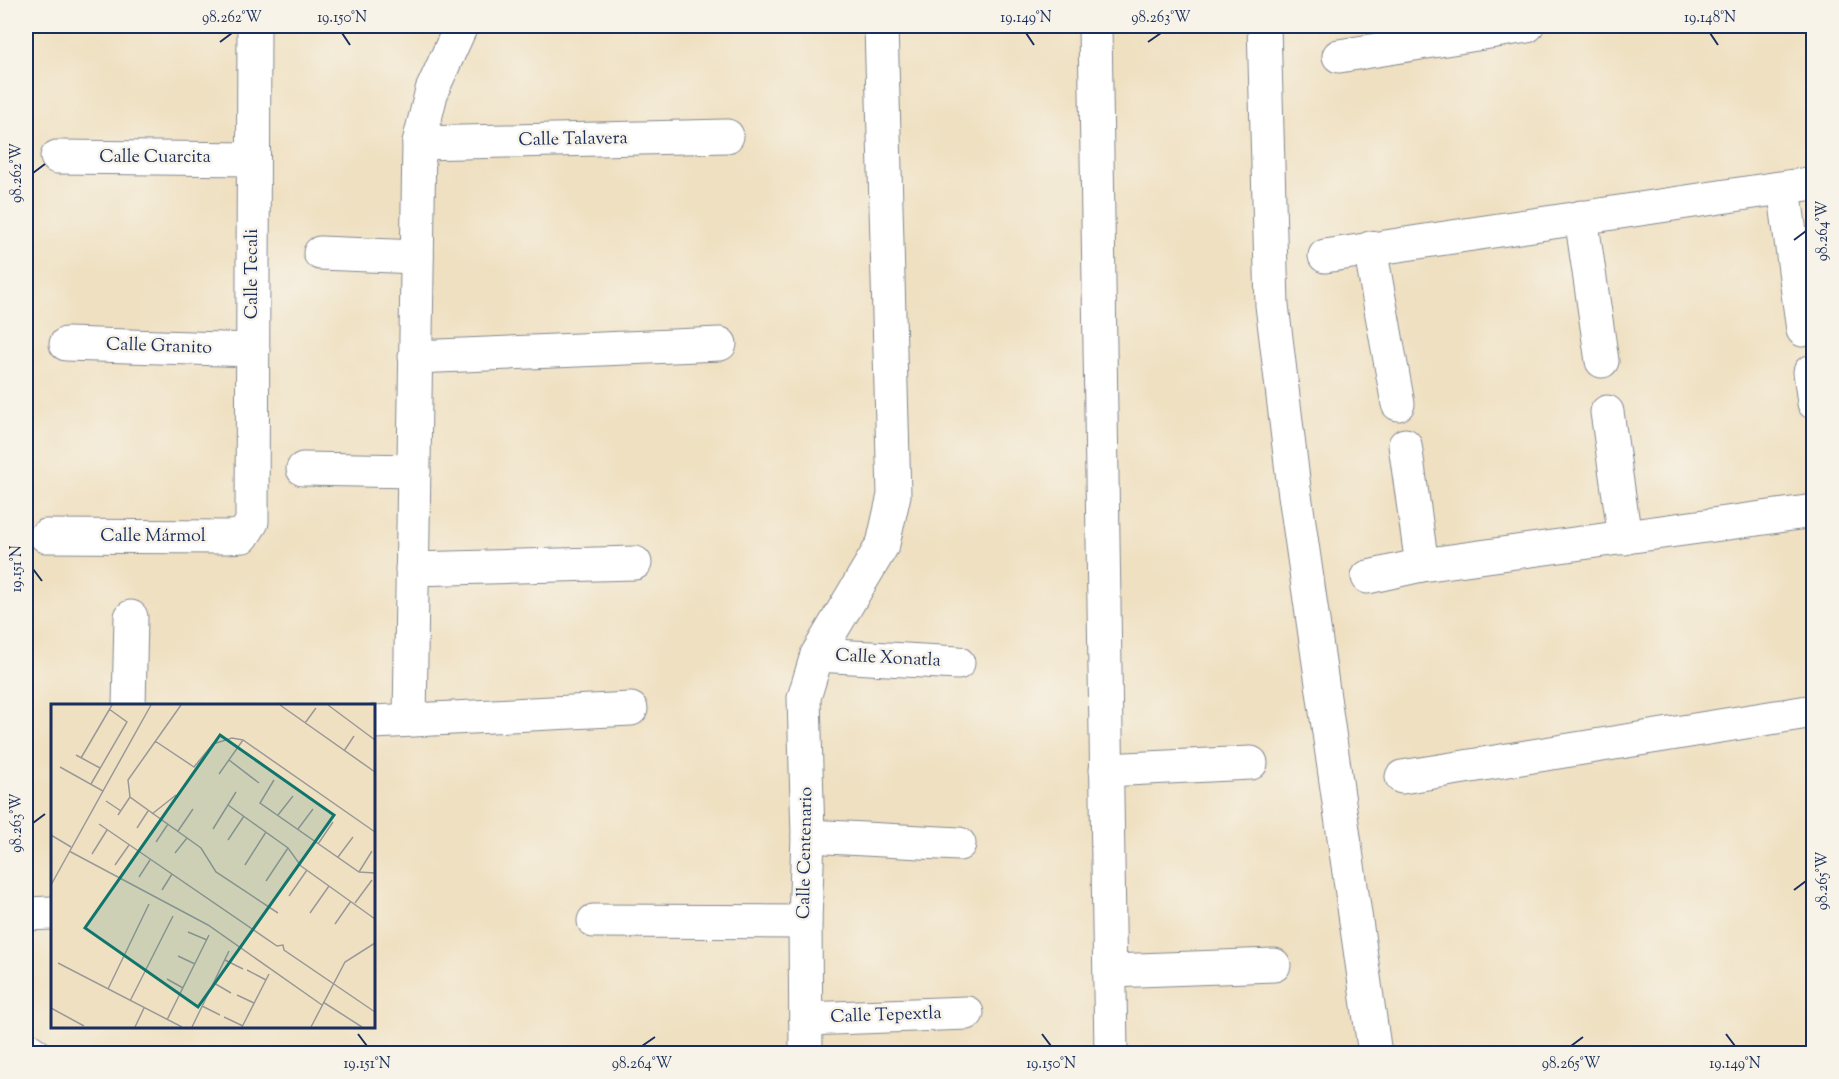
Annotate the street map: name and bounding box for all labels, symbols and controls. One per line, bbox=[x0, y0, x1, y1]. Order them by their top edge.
text: 98.262°W bbox=[202, 8, 262, 29]
text: 19.150°N bbox=[317, 8, 367, 29]
text: 19.149°N bbox=[1000, 8, 1052, 29]
text: 98.263°W bbox=[1131, 8, 1191, 29]
text: 19.148°N bbox=[1684, 8, 1736, 29]
street label: Calle Talavera bbox=[518, 126, 628, 154]
text: 98.262°W bbox=[7, 143, 28, 203]
street label: Calle Cuarcita bbox=[99, 145, 211, 171]
text: 98.264°W bbox=[1813, 200, 1834, 261]
street label: Calle Tecali bbox=[240, 229, 266, 319]
street label: Calle Granito bbox=[106, 332, 213, 362]
street label: Calle Mármol bbox=[100, 524, 206, 550]
text: 19.151°N bbox=[7, 545, 28, 593]
street label: Calle Xonatla bbox=[835, 643, 941, 675]
inset map bbox=[51, 704, 375, 1028]
street label: Calle Centenario bbox=[792, 786, 820, 919]
text: 98.263°W bbox=[7, 793, 28, 853]
text: 98.265°W bbox=[1813, 851, 1834, 910]
street label: Calle Tepextla bbox=[830, 1001, 942, 1031]
text: 19.151°N bbox=[343, 1054, 391, 1075]
text: 98.264°W bbox=[612, 1054, 673, 1075]
text: 19.150°N bbox=[1026, 1054, 1076, 1075]
text: 98.265°W bbox=[1542, 1054, 1601, 1075]
text: 19.149°N bbox=[1709, 1054, 1761, 1075]

